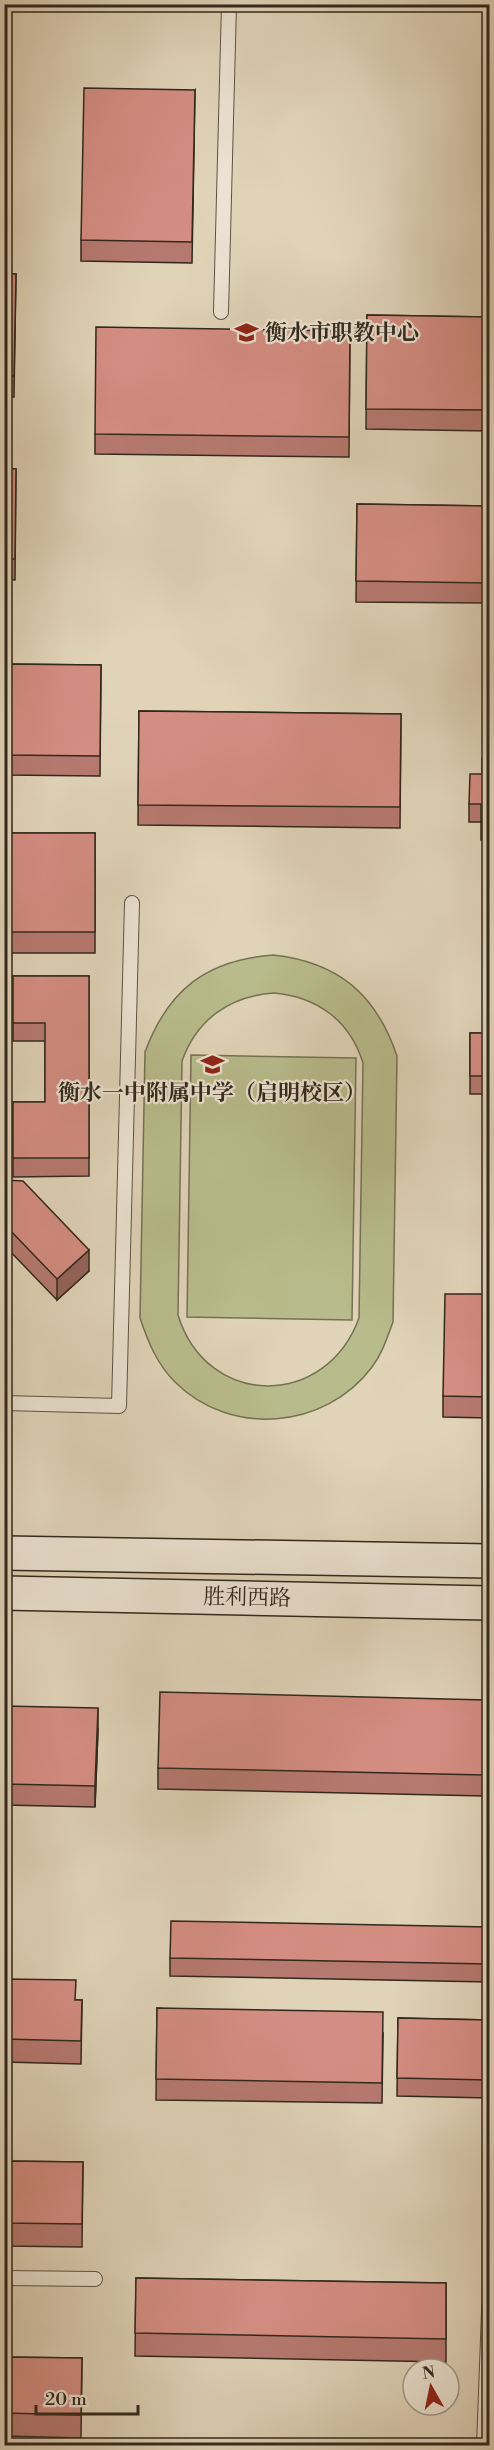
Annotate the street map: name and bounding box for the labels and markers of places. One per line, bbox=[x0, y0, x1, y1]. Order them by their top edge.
school or university icon: 衡水市职教中心 bbox=[234, 320, 260, 346]
place label: 衡水市职教中心 bbox=[265, 320, 419, 347]
school or university icon: 衡水一中附属中学（启明校区） bbox=[199, 1051, 225, 1077]
place label: 衡水一中附属中学（启明校区） bbox=[58, 1080, 366, 1107]

